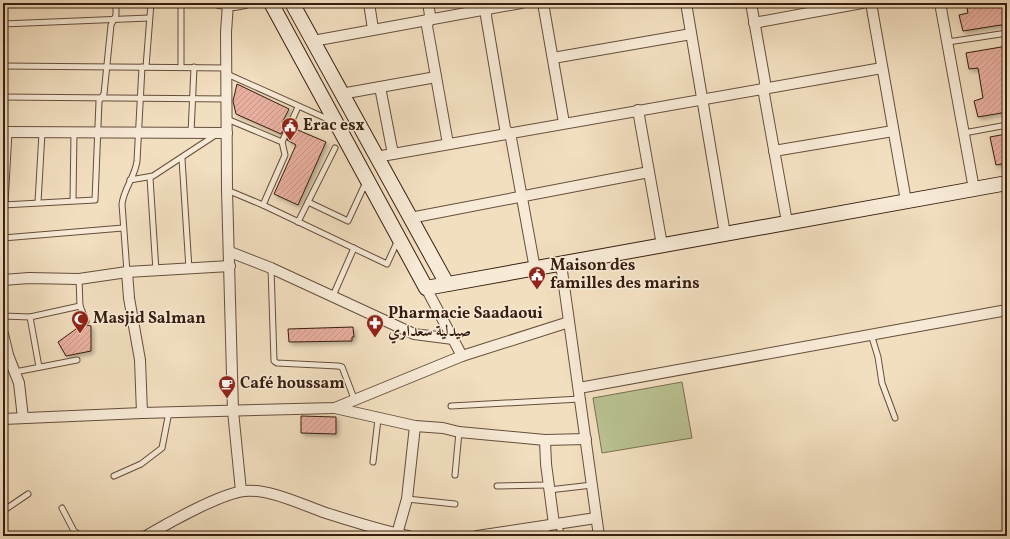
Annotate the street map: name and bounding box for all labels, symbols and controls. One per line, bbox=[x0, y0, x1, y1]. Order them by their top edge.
place label: Erac esx bbox=[303, 115, 365, 137]
public building icon: Erac esx bbox=[280, 116, 300, 141]
place label: Maison des familles des marins bbox=[550, 255, 700, 295]
public building icon: Maison des familles des marins bbox=[527, 265, 547, 290]
place label: Pharmacie Saadaoui صيدلية سعداوي bbox=[388, 303, 543, 344]
place label: Masjid Salman bbox=[93, 308, 206, 330]
mosque icon: Masjid Salman bbox=[70, 309, 90, 334]
pharmacy icon: Pharmacie Saadaoui صيدلية سعداوي bbox=[365, 313, 385, 338]
place label: Café houssam bbox=[240, 373, 345, 395]
cafe icon: Café houssam bbox=[217, 374, 237, 399]

